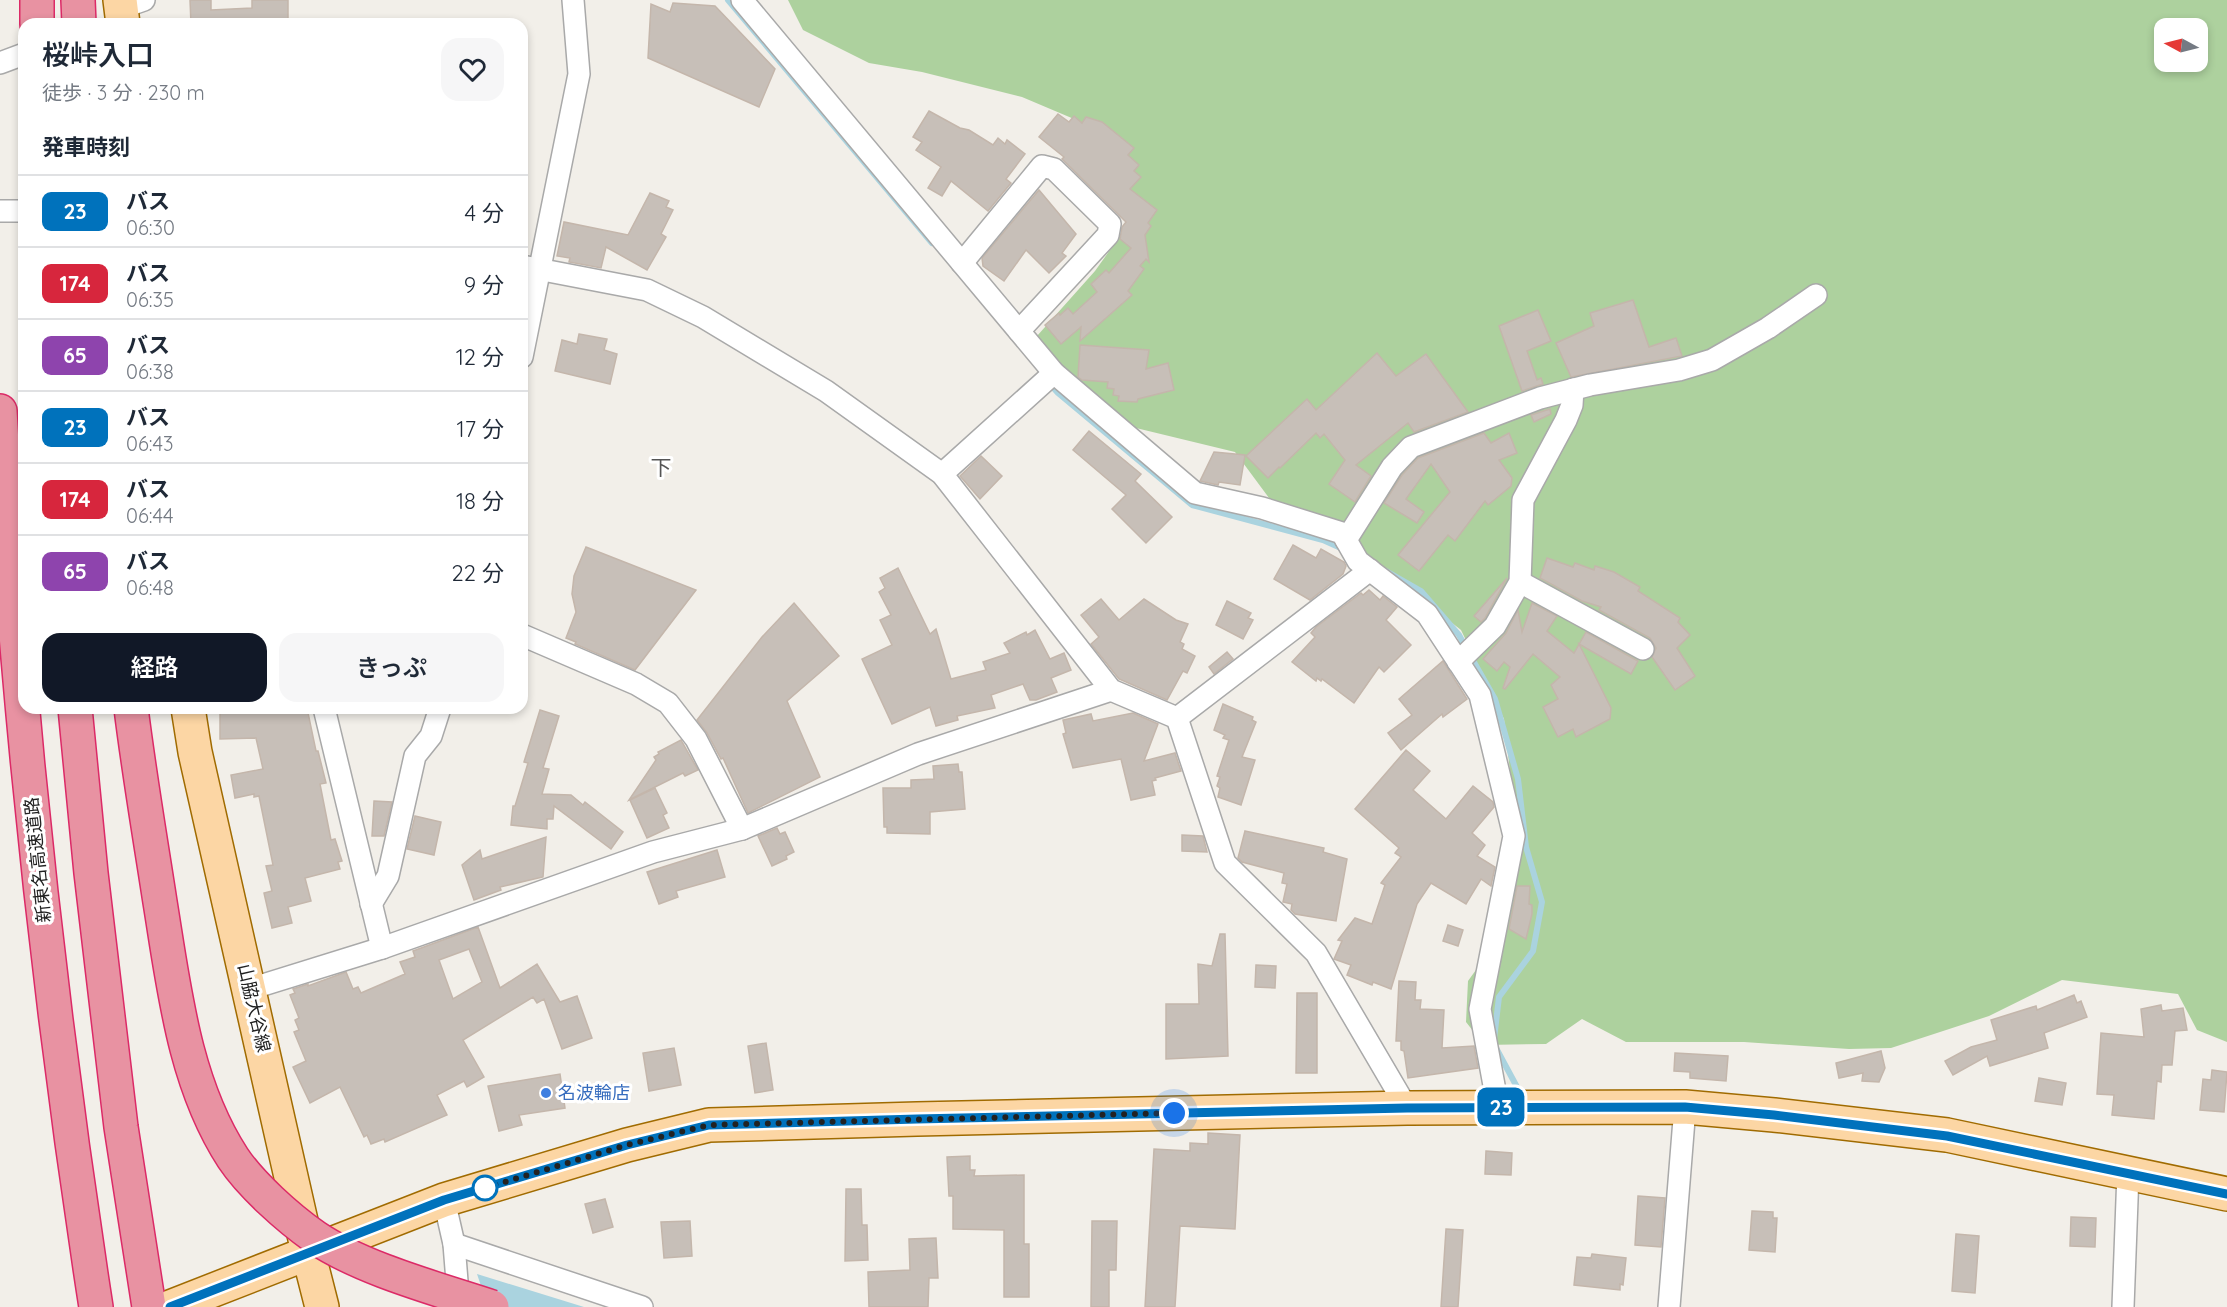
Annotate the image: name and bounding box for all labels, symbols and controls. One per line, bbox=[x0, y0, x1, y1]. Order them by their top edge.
north arrow bbox=[2154, 18, 2208, 72]
map controls bbox=[2154, 18, 2208, 72]
text: 桜峠入口 bbox=[42, 37, 154, 72]
button: heart bbox=[441, 38, 504, 101]
text: 徒歩 · 3 分 · 230 m bbox=[42, 80, 205, 105]
text: 発車時刻 bbox=[42, 133, 130, 161]
text: バス bbox=[126, 187, 170, 215]
text: 23 bbox=[63, 198, 87, 224]
text: 4 分 bbox=[464, 199, 504, 227]
text: 06:30 bbox=[126, 215, 175, 240]
text: バス bbox=[126, 259, 170, 287]
text: 174 bbox=[59, 270, 91, 296]
text: 9 分 bbox=[464, 271, 504, 299]
text: 06:35 bbox=[126, 287, 174, 312]
text: バス bbox=[126, 331, 170, 359]
text: 65 bbox=[63, 342, 87, 368]
text: 12 分 bbox=[456, 343, 504, 371]
text: 06:38 bbox=[126, 359, 174, 384]
text: バス bbox=[126, 403, 170, 431]
text: 23 bbox=[63, 414, 87, 440]
text: 17 分 bbox=[457, 415, 504, 443]
text: 06:43 bbox=[126, 431, 173, 456]
district label: 下 bbox=[651, 454, 672, 480]
text: バス bbox=[126, 475, 170, 503]
text: 174 bbox=[59, 486, 91, 512]
text: 18 分 bbox=[456, 487, 504, 515]
text: 06:44 bbox=[126, 503, 173, 528]
text: バス bbox=[126, 547, 170, 575]
text: 65 bbox=[63, 558, 87, 584]
text: 22 分 bbox=[452, 559, 504, 587]
text: 06:48 bbox=[126, 575, 174, 600]
button: 経路 bbox=[42, 633, 267, 702]
button: きっぷ bbox=[279, 633, 504, 702]
street label: 新東名高速道路 bbox=[19, 796, 56, 924]
street label: 山脇大谷線 bbox=[233, 961, 276, 1054]
place label: 名波輪店 bbox=[558, 1081, 630, 1104]
marker: 名波輪店 bbox=[539, 1086, 553, 1100]
line badge: 23 bbox=[1474, 1088, 1528, 1126]
text: 23 bbox=[1489, 1094, 1513, 1120]
your location bbox=[1159, 1098, 1189, 1128]
unlabelled marker bbox=[472, 1175, 498, 1201]

